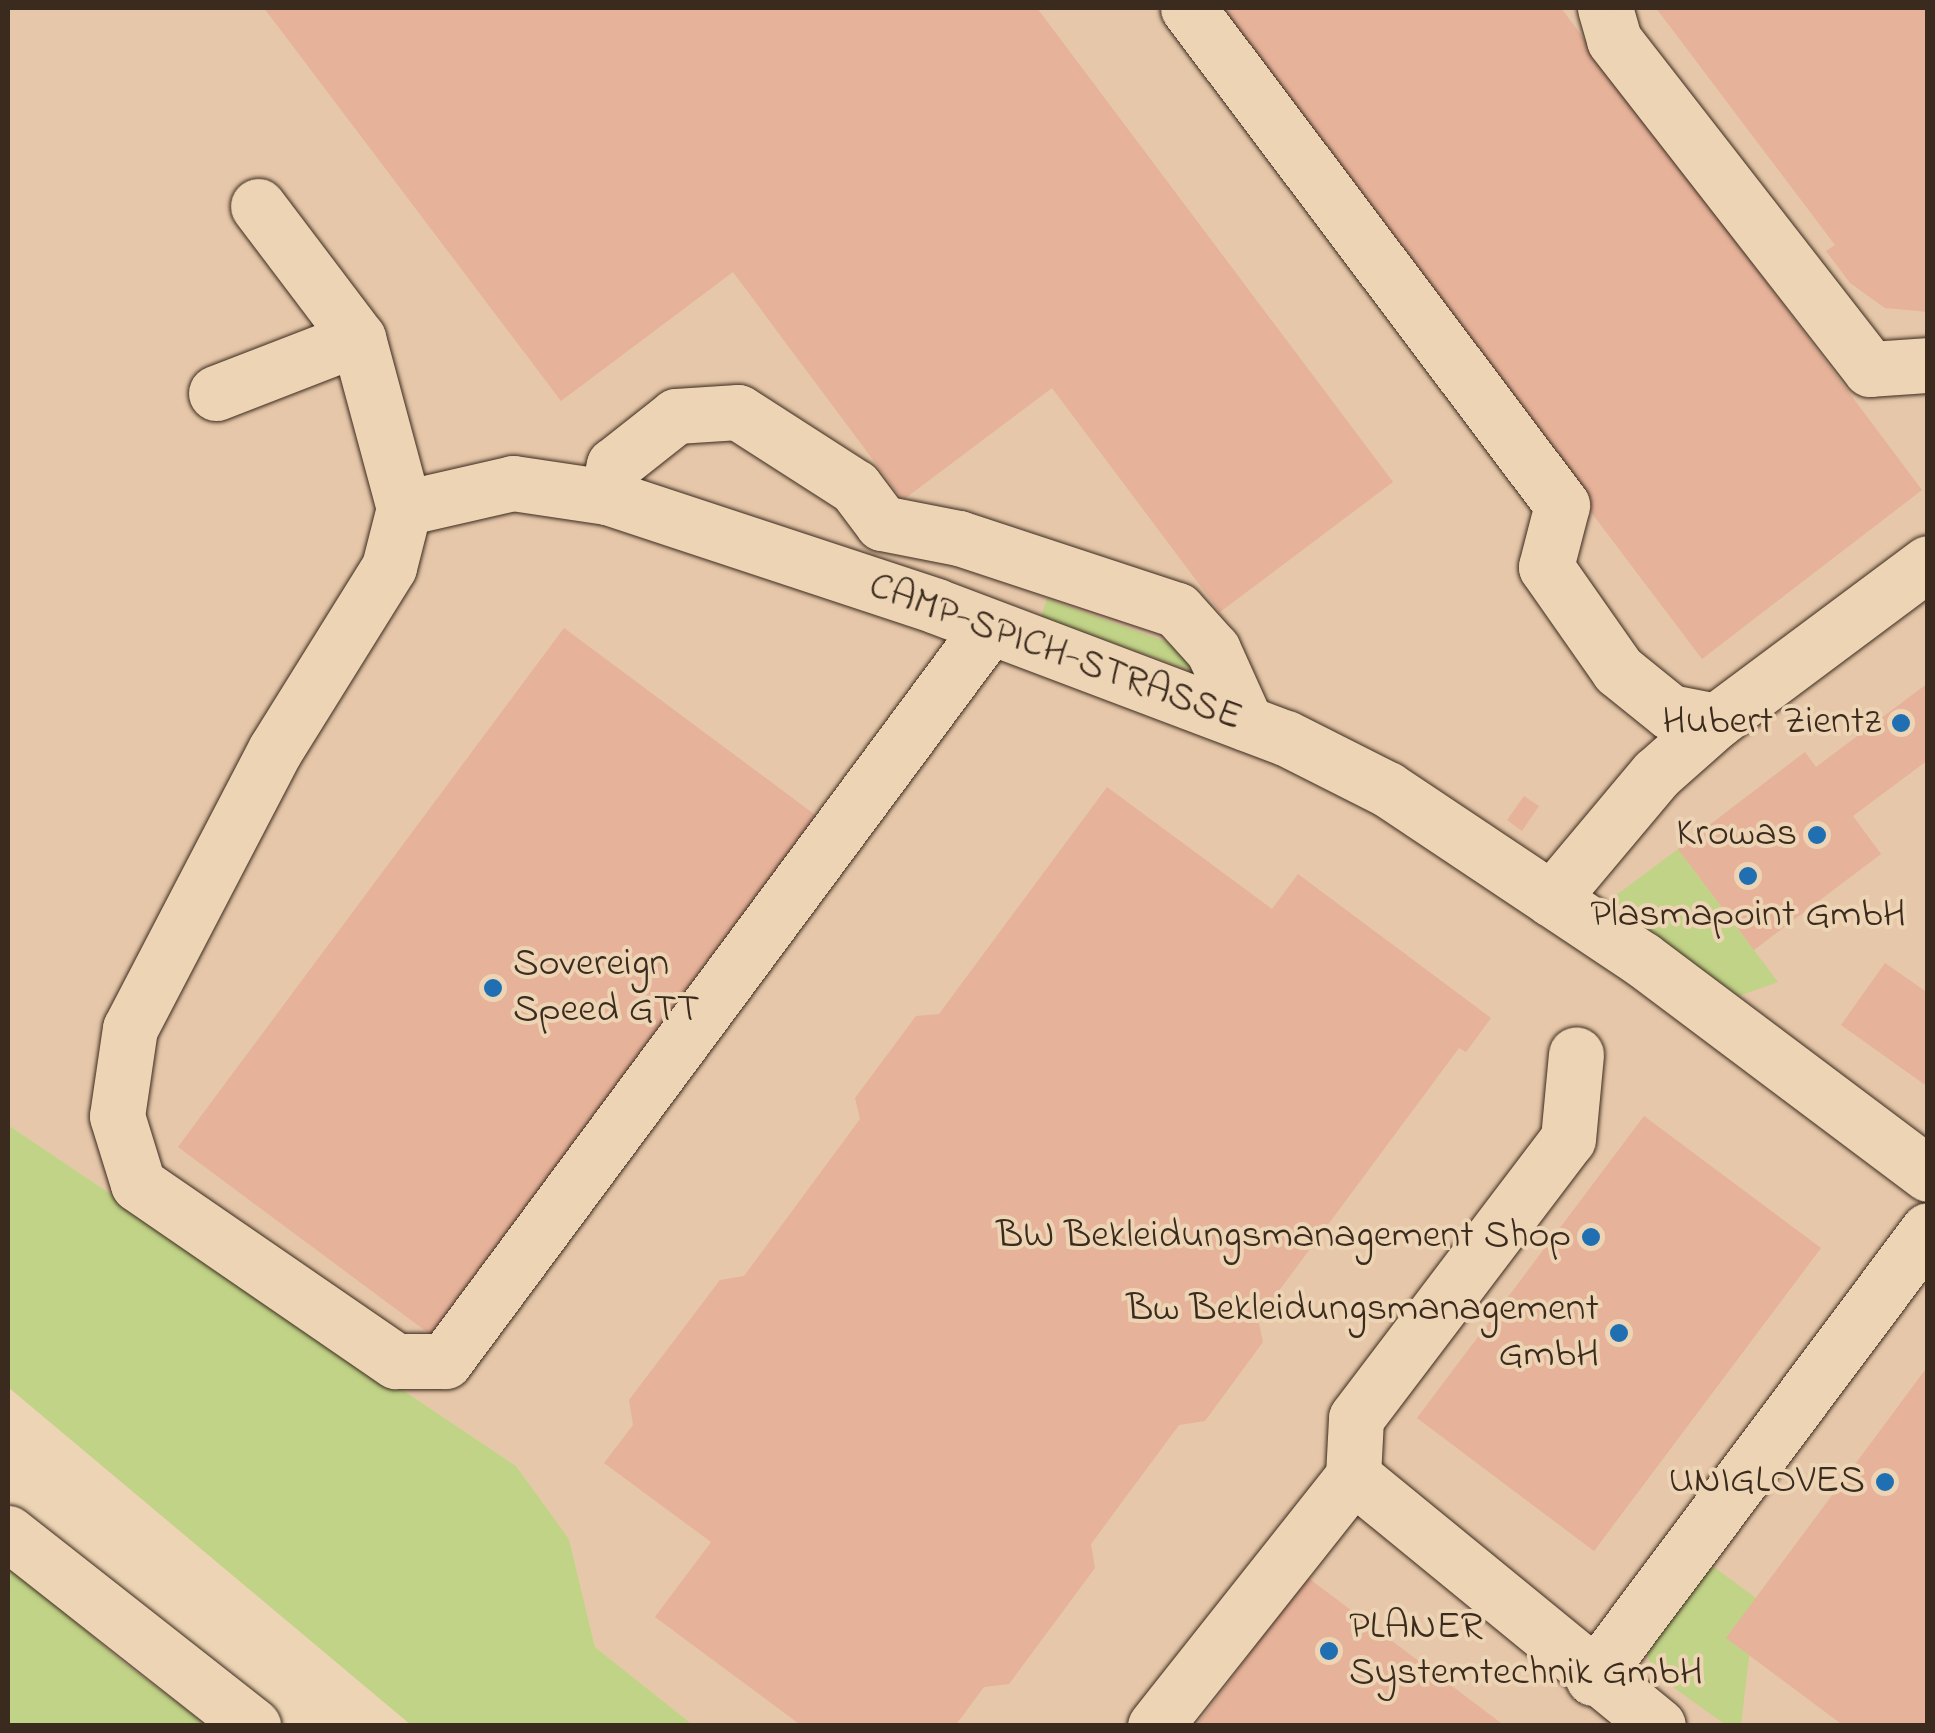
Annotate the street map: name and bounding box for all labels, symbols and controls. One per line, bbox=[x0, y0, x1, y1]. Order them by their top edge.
street label: CAMP-SPICH-STRASSE bbox=[862, 563, 1248, 743]
place label: Hubert Zientz bbox=[1662, 699, 1881, 747]
marker: Hubert Zientz bbox=[1890, 712, 1912, 734]
place label: Krowas bbox=[1676, 811, 1797, 859]
marker: Krowas bbox=[1806, 824, 1828, 846]
marker: Plasmapoint GmbH bbox=[1737, 865, 1759, 887]
place label: Plasmapoint GmbH bbox=[1590, 892, 1906, 940]
place label: Sovereign Speed GTT bbox=[513, 941, 700, 1035]
marker: Sovereign Speed GTT bbox=[482, 977, 504, 999]
place label: BW Bekleidungsmanagement Shop bbox=[996, 1213, 1571, 1261]
marker: BW Bekleidungsmanagement Shop bbox=[1580, 1226, 1602, 1248]
place label: Bw Bekleidungsmanagement GmbH bbox=[1126, 1286, 1599, 1380]
marker: Bw Bekleidungsmanagement GmbH bbox=[1608, 1322, 1630, 1344]
place label: UNIGLOVES bbox=[1668, 1458, 1865, 1506]
marker: UNIGLOVES bbox=[1874, 1471, 1896, 1493]
place label: PLANER Systemtechnik GmbH bbox=[1349, 1604, 1703, 1698]
marker: PLANER Systemtechnik GmbH bbox=[1318, 1640, 1340, 1662]

